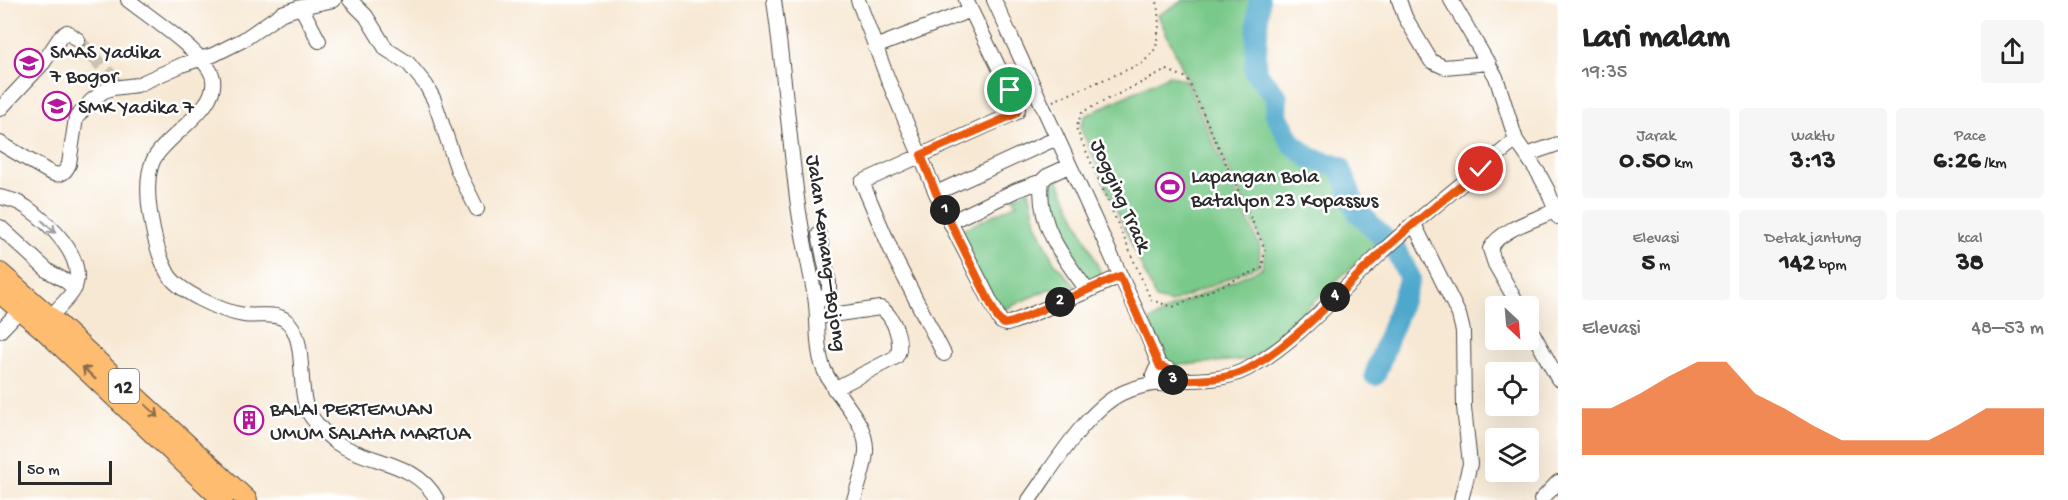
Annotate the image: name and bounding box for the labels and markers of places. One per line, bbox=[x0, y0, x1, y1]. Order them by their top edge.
place label: SMAS Yadika 7 Bogor bbox=[49, 42, 162, 91]
school or university icon: SMAS Yadika 7 Bogor bbox=[13, 47, 45, 79]
pin bbox=[984, 64, 1035, 115]
school or university icon: SMK Yadika 7 bbox=[41, 90, 73, 122]
place label: SMK Yadika 7 bbox=[78, 97, 195, 122]
pin bbox=[1455, 143, 1506, 194]
place label: Lapangan Bola Batalyon 23 Kopassus bbox=[1190, 166, 1379, 215]
sports icon: Lapangan Bola Batalyon 23 Kopassus bbox=[1154, 171, 1186, 203]
pin: 1 bbox=[930, 195, 960, 225]
pin: 4 bbox=[1320, 282, 1350, 312]
pin: 2 bbox=[1045, 287, 1075, 317]
pin: 3 bbox=[1158, 365, 1188, 395]
place label: BALAI PERTEMUAN UMUM SALAHA MARTUA bbox=[269, 399, 472, 448]
building icon: BALAI PERTEMUAN UMUM SALAHA MARTUA bbox=[233, 404, 265, 436]

